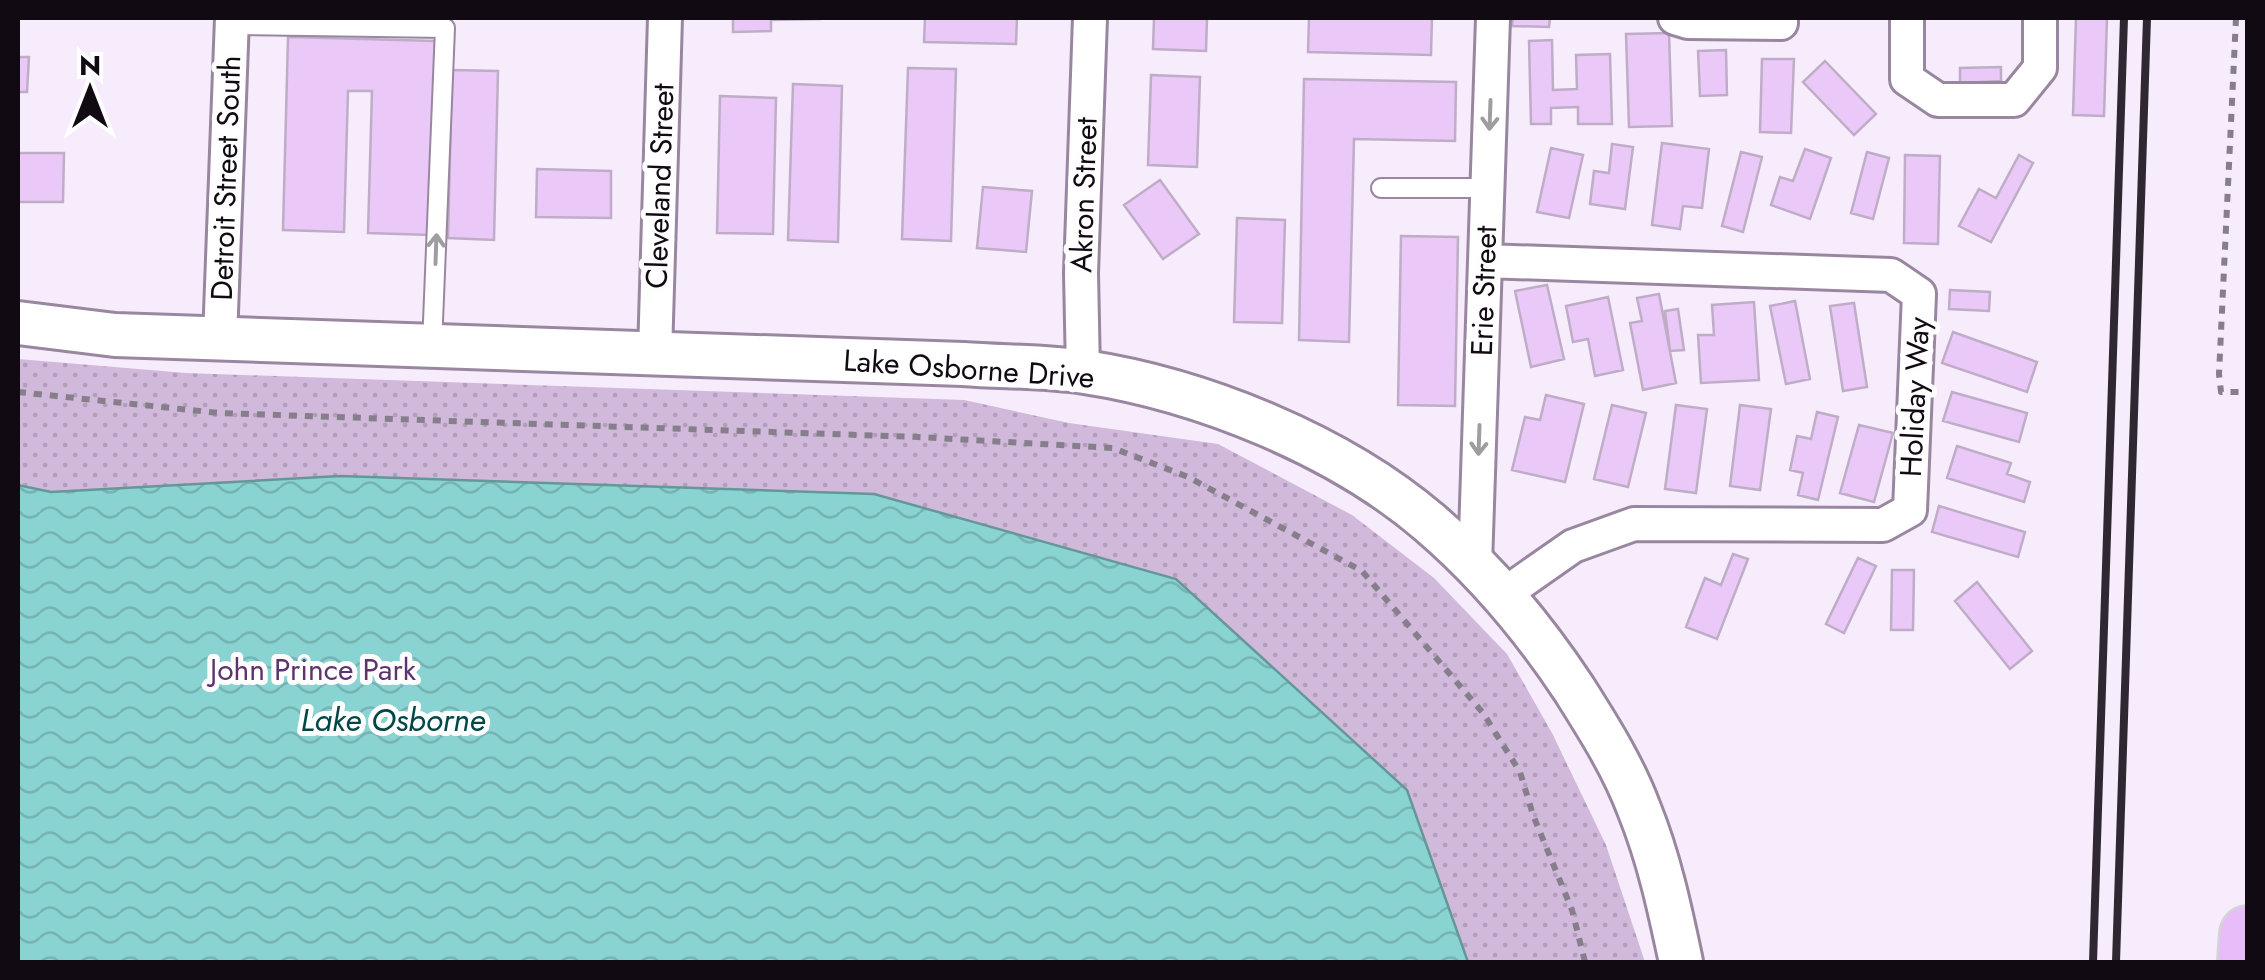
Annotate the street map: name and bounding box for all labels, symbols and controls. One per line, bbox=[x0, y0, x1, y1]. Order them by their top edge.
north arrow bbox=[40, 40, 140, 140]
text: N bbox=[79, 45, 101, 86]
street label: Detroit Street South bbox=[200, 55, 251, 301]
street label: Cleveland Street bbox=[634, 82, 685, 289]
one-way arrow bbox=[1481, 98, 1500, 130]
street label: Akron Street bbox=[1059, 116, 1108, 273]
street label: Erie Street bbox=[1460, 224, 1507, 357]
one-way arrow bbox=[427, 234, 446, 266]
street label: Holiday Way bbox=[1889, 315, 1940, 478]
street label: Lake Osborne Drive bbox=[842, 338, 1096, 399]
one-way arrow bbox=[1470, 423, 1489, 455]
park label: John Prince Park bbox=[206, 648, 417, 691]
water label: Lake Osborne bbox=[300, 697, 486, 743]

